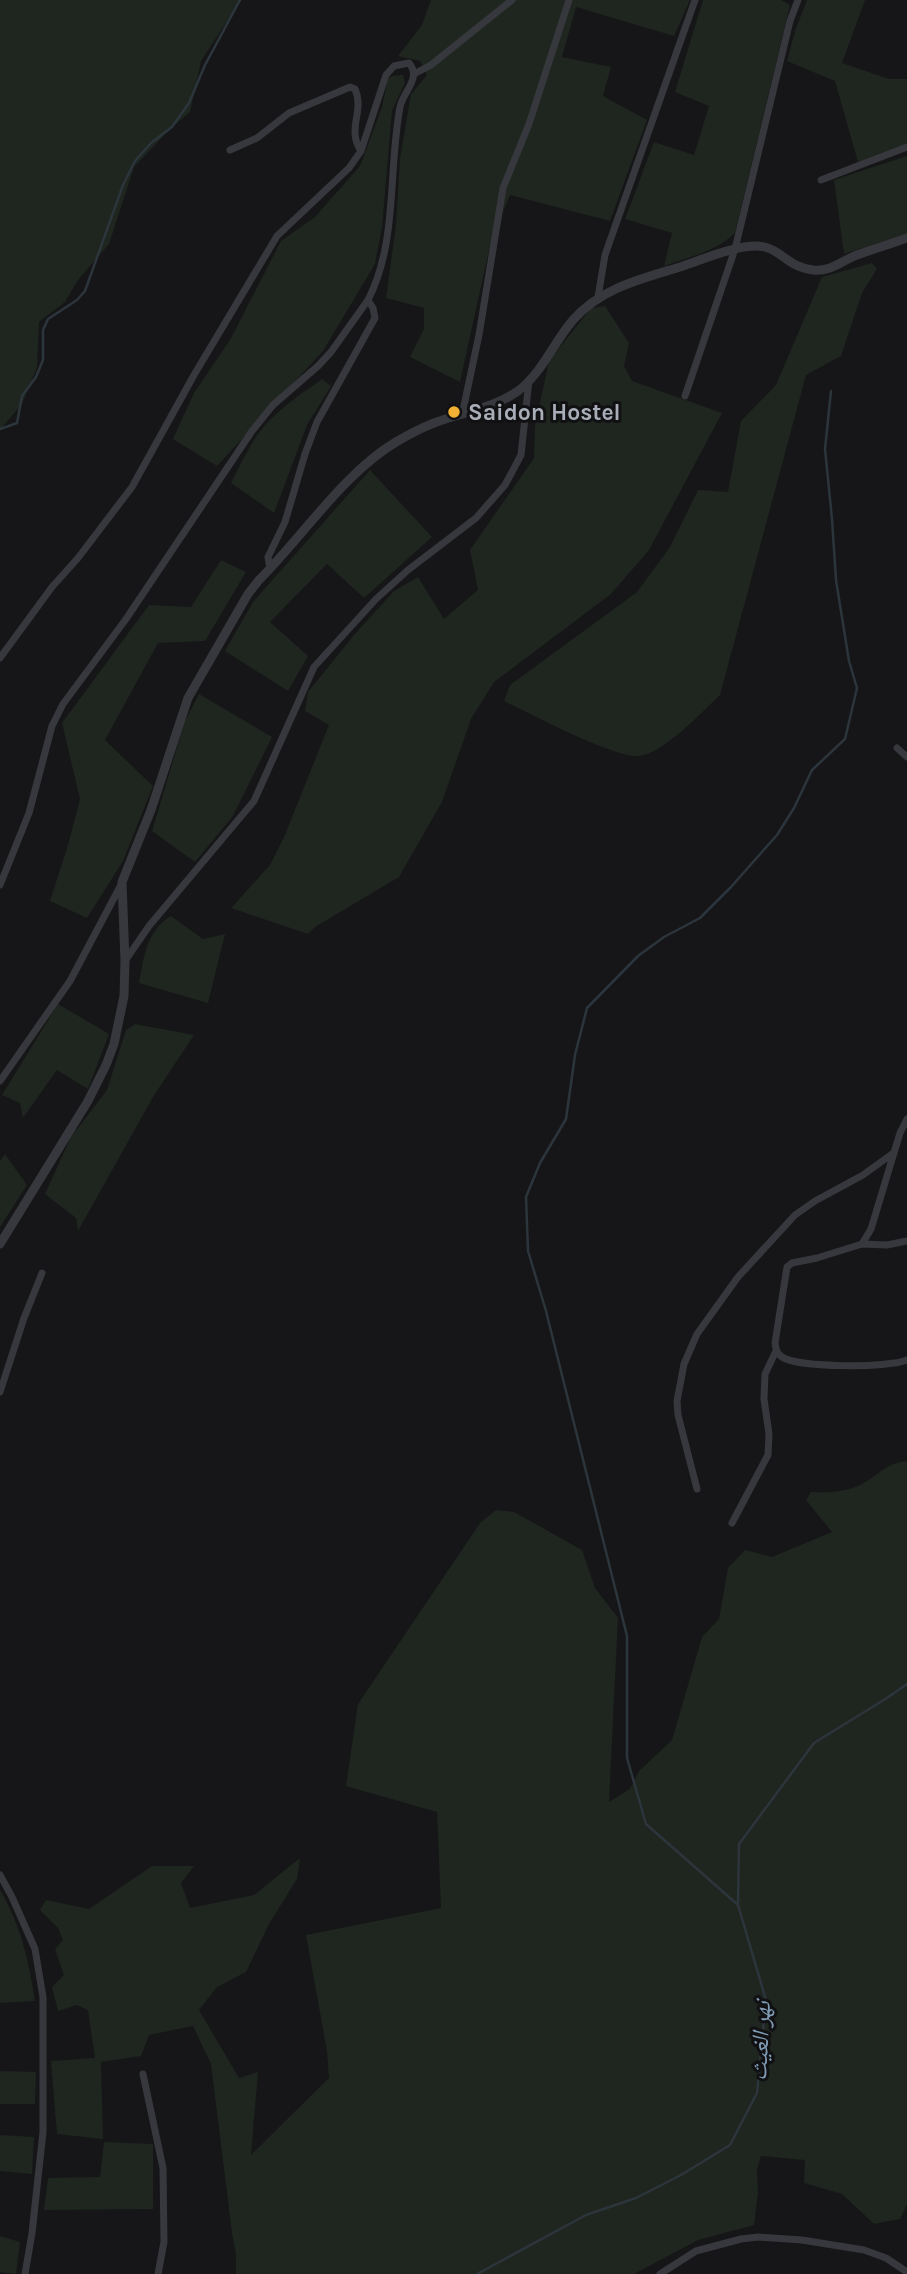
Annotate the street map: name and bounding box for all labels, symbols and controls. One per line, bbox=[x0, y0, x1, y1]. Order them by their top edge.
place label: Saidon Hostel bbox=[468, 399, 621, 426]
marker: Saidon Hostel bbox=[446, 404, 462, 420]
water label: نهر الغيث bbox=[744, 1997, 776, 2081]

